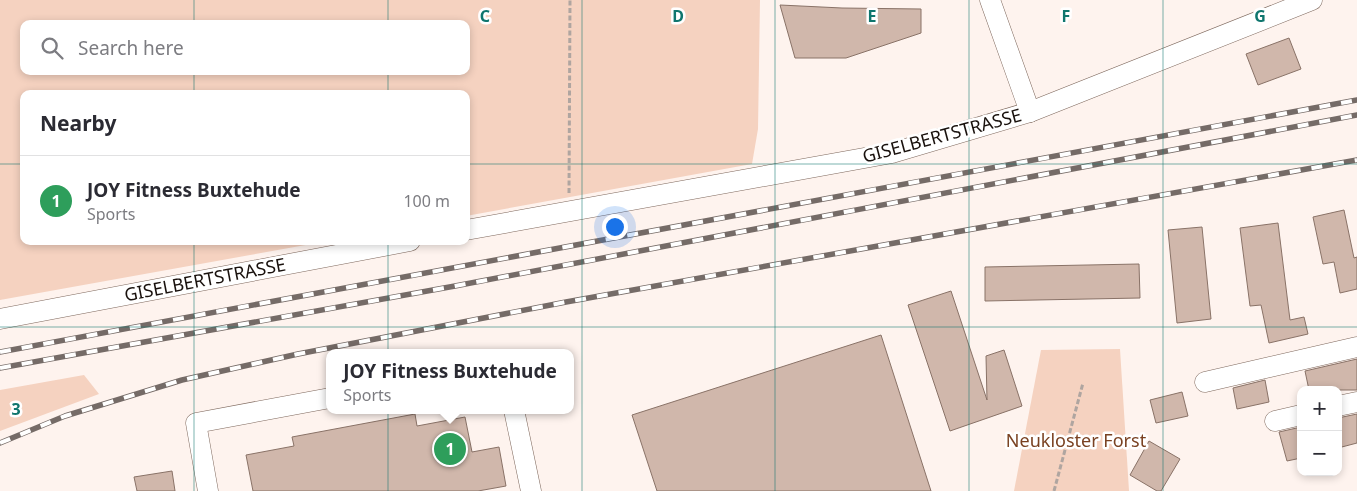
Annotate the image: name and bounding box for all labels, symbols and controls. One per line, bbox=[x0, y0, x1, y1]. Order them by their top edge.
text: C bbox=[480, 5, 490, 27]
text: D bbox=[672, 5, 684, 27]
text: E bbox=[868, 5, 877, 27]
text: F bbox=[1062, 5, 1070, 27]
text: G bbox=[1254, 5, 1266, 27]
search box bbox=[20, 20, 470, 75]
icon: search bbox=[38, 34, 66, 62]
text: Search here bbox=[78, 35, 184, 61]
street label: GISELBERTSTRASSE bbox=[860, 102, 1024, 168]
text: Nearby bbox=[40, 109, 116, 137]
text: JOY Fitness Buxtehude bbox=[87, 177, 301, 203]
text: 1 bbox=[51, 190, 61, 212]
text: 100 m bbox=[403, 190, 450, 212]
text: Sports bbox=[87, 203, 135, 225]
your location bbox=[602, 214, 628, 240]
street label: GISELBERTSTRASSE bbox=[122, 252, 288, 306]
popup bbox=[326, 349, 574, 414]
text: JOY Fitness Buxtehude bbox=[343, 358, 557, 384]
text: Sports bbox=[343, 384, 392, 406]
map controls bbox=[1297, 386, 1342, 476]
button: + bbox=[1297, 386, 1342, 431]
text: 3 bbox=[11, 398, 21, 420]
park label: Neukloster Forst bbox=[1006, 428, 1147, 452]
pin: 1 bbox=[434, 430, 466, 468]
button: − bbox=[1297, 431, 1342, 476]

